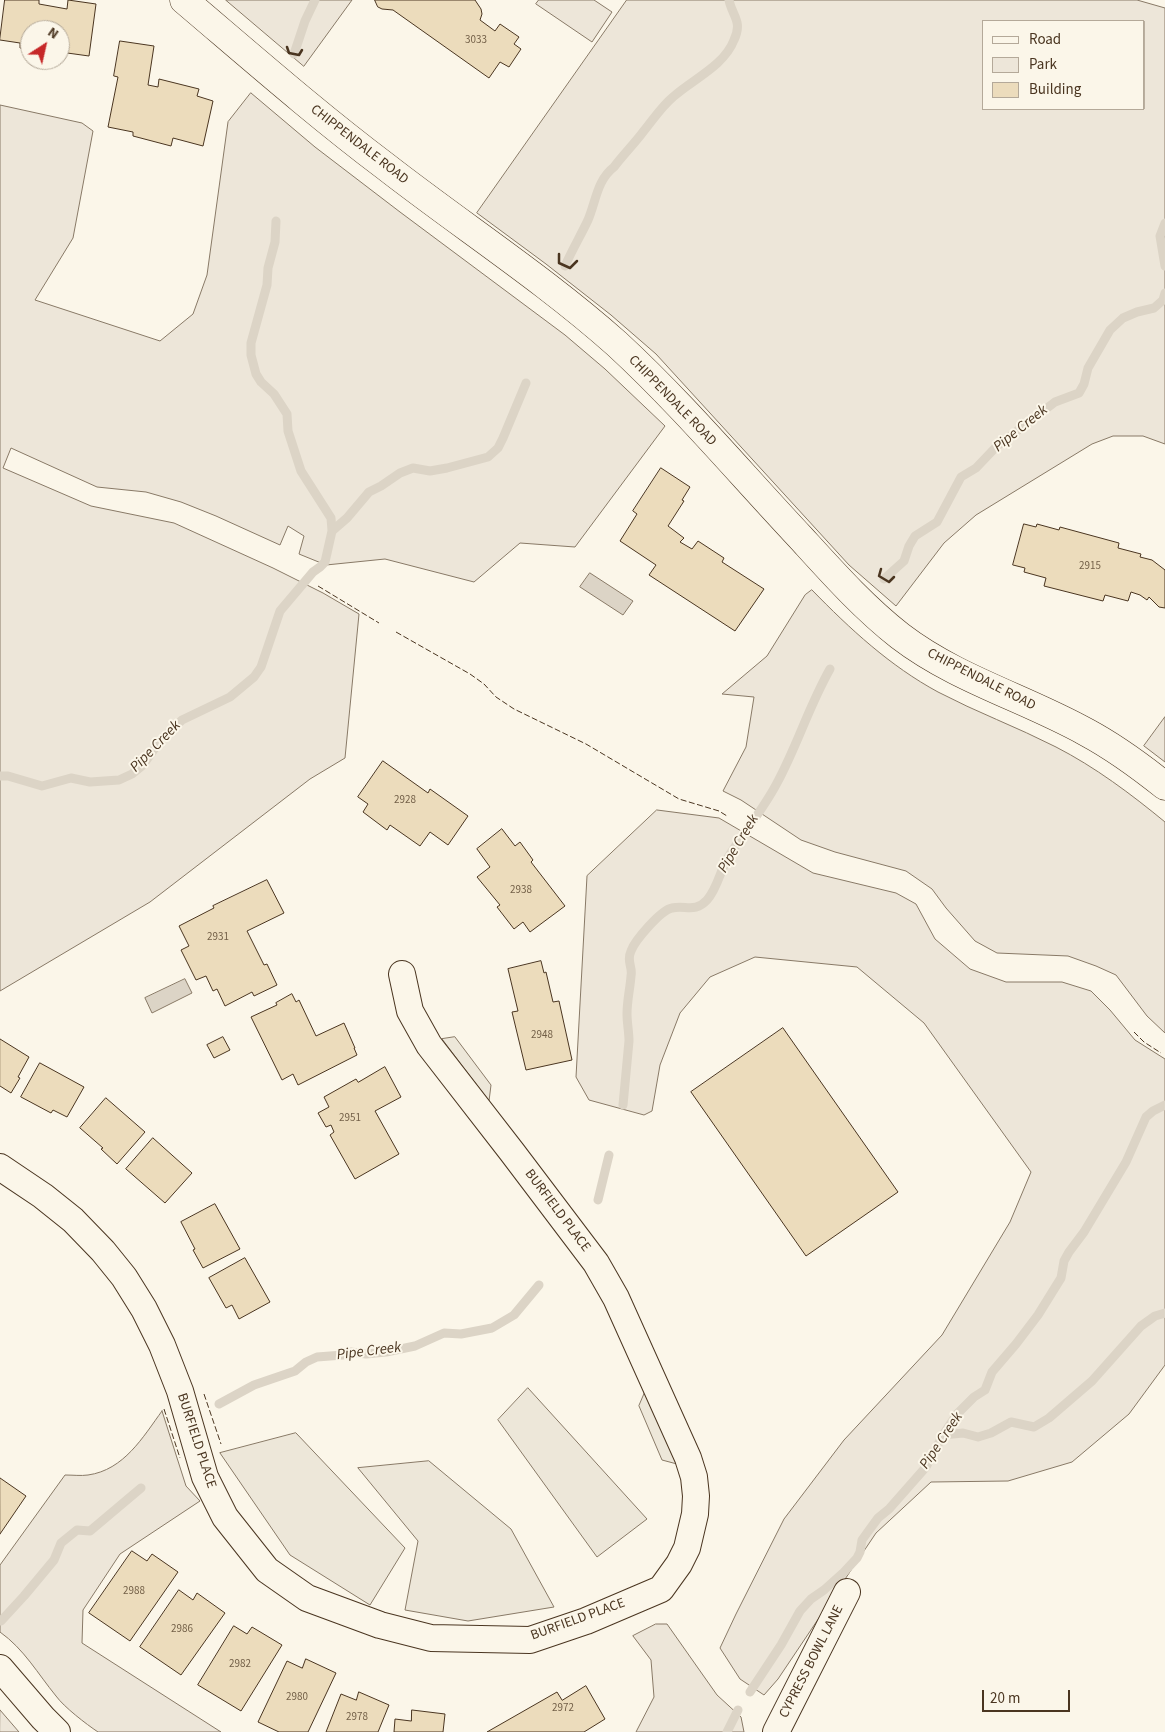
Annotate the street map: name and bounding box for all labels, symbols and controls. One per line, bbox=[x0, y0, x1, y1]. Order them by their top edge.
north arrow bbox=[20, 20, 70, 70]
legend bbox=[982, 20, 1145, 110]
text: N bbox=[43, 23, 63, 44]
text: Road bbox=[1029, 29, 1061, 50]
house number: 3033 bbox=[465, 34, 487, 48]
text: Park bbox=[1029, 54, 1057, 75]
text: Building bbox=[1029, 79, 1081, 100]
street label: CHIPPENDALE ROAD bbox=[307, 102, 411, 188]
street label: CHIPPENDALE ROAD bbox=[624, 352, 720, 450]
water label: Pipe Creek bbox=[990, 402, 1052, 456]
house number: 2915 bbox=[1079, 560, 1101, 574]
street label: CHIPPENDALE ROAD bbox=[924, 645, 1038, 715]
water label: Pipe Creek bbox=[127, 717, 185, 777]
house number: 2928 bbox=[394, 794, 416, 808]
water label: Pipe Creek bbox=[715, 812, 763, 876]
house number: 2938 bbox=[510, 884, 532, 898]
house number: 2931 bbox=[207, 931, 229, 945]
house number: 2948 bbox=[531, 1029, 553, 1043]
house number: 2951 bbox=[339, 1112, 361, 1126]
street label: BURFIELD PLACE bbox=[520, 1166, 594, 1256]
water label: Pipe Creek bbox=[336, 1339, 402, 1365]
street label: BURFIELD PLACE bbox=[173, 1391, 219, 1491]
water label: Pipe Creek bbox=[916, 1409, 968, 1473]
house number: 2988 bbox=[123, 1585, 145, 1599]
street label: BURFIELD PLACE bbox=[529, 1595, 627, 1645]
street label: CYPRESS BOWL LANE bbox=[776, 1603, 848, 1721]
house number: 2986 bbox=[171, 1623, 193, 1637]
house number: 2982 bbox=[229, 1658, 251, 1672]
scale bar bbox=[985, 1680, 1072, 1712]
text: 20 m bbox=[990, 1688, 1020, 1709]
house number: 2980 bbox=[286, 1691, 308, 1705]
house number: 2972 bbox=[552, 1702, 574, 1716]
house number: 2978 bbox=[346, 1711, 368, 1725]

